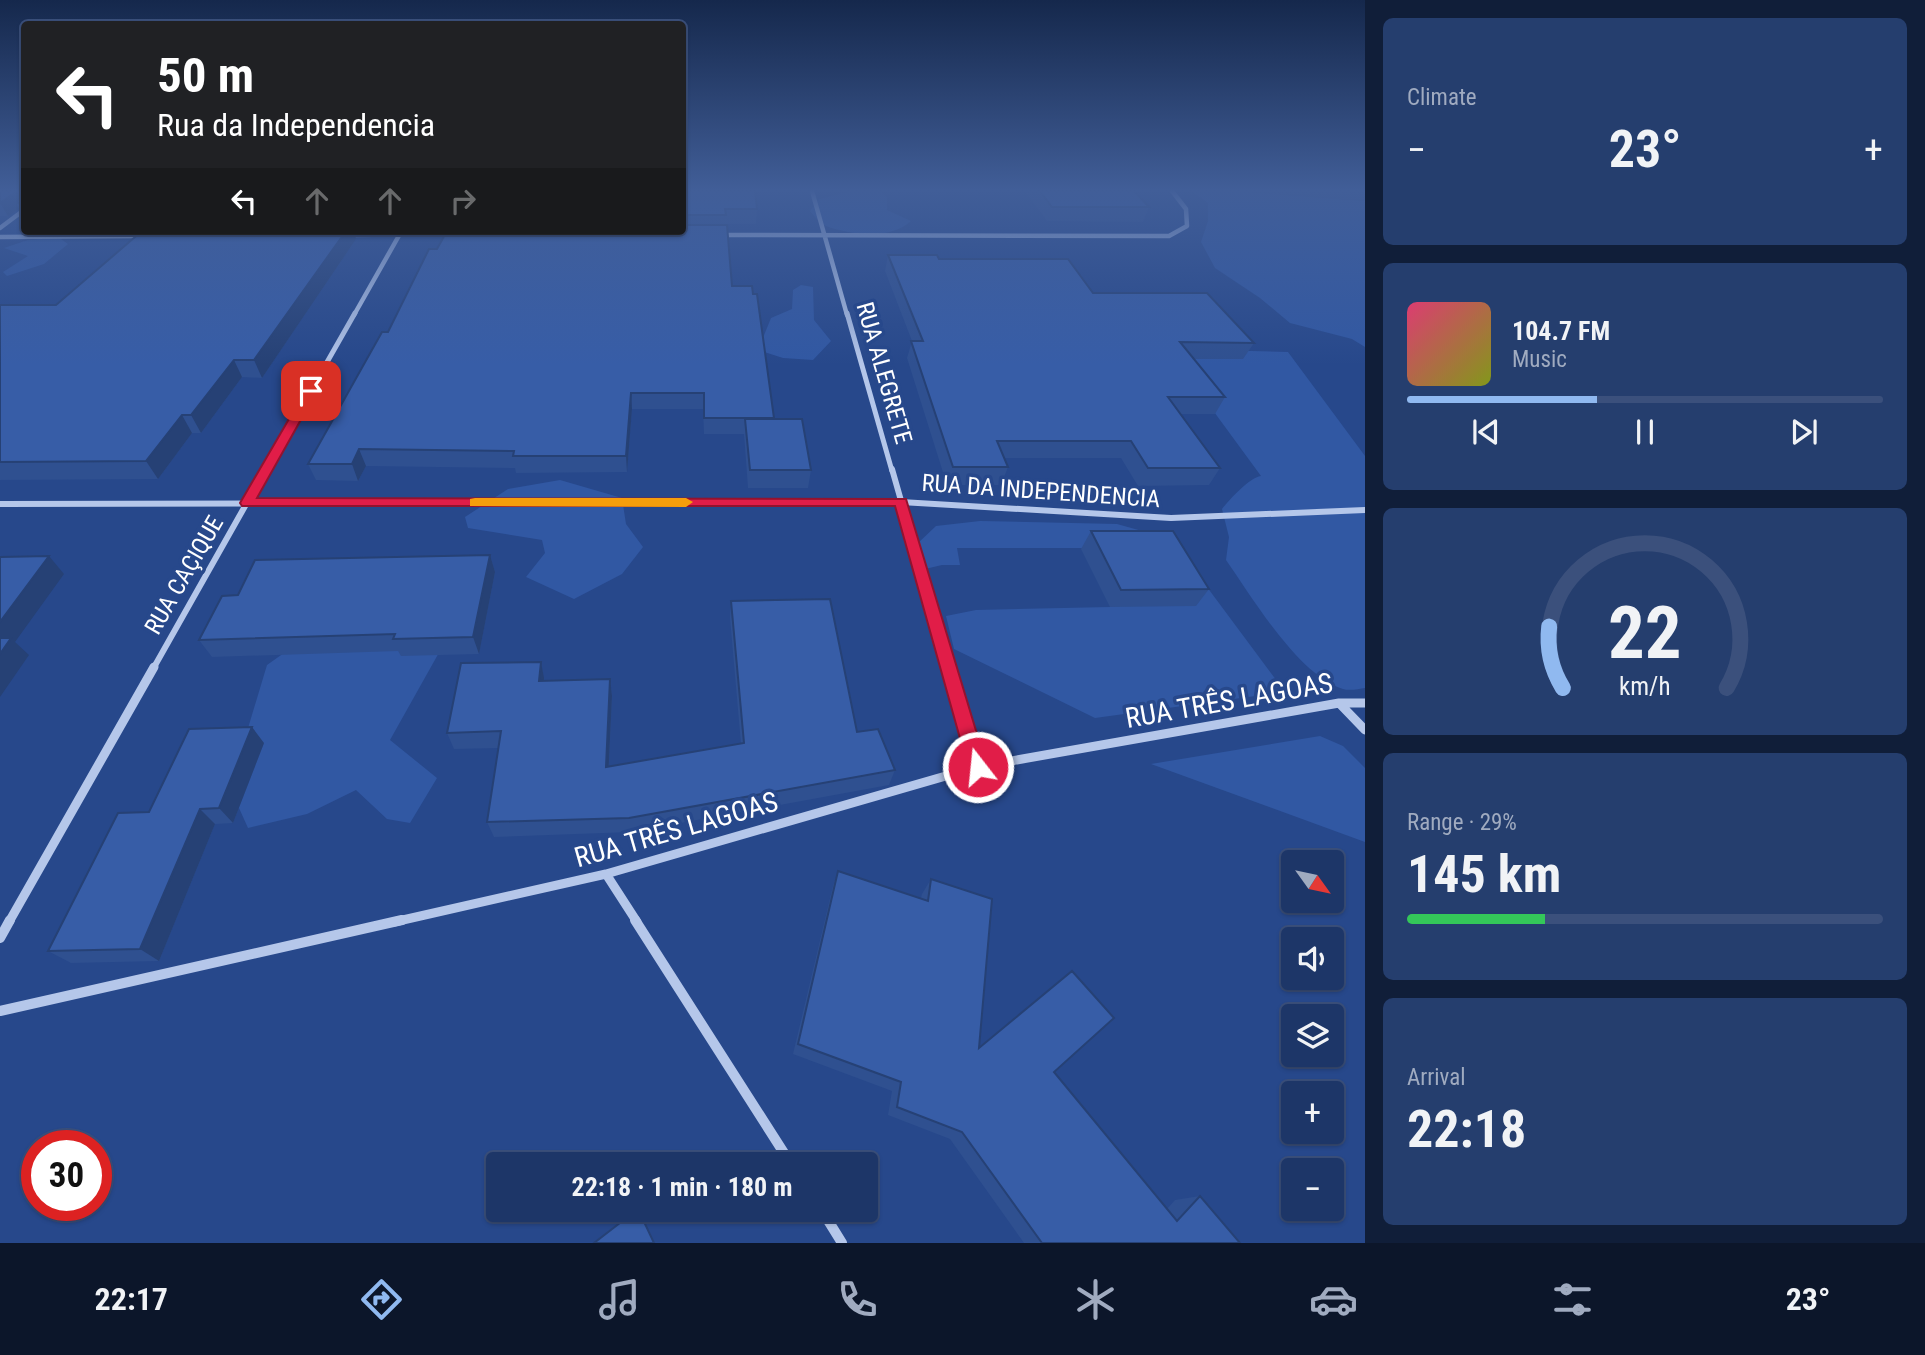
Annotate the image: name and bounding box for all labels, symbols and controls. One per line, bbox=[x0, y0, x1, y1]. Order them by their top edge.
text: 50 m bbox=[157, 47, 254, 104]
icon: left bbox=[42, 49, 133, 140]
text: Climate bbox=[1407, 84, 1477, 111]
text: Rua da Independencia bbox=[157, 106, 435, 144]
text: 23° bbox=[1609, 119, 1681, 180]
text: − bbox=[1407, 128, 1426, 172]
text: + bbox=[1864, 128, 1883, 172]
icon: left bbox=[225, 182, 263, 220]
icon: ahead bbox=[298, 182, 336, 220]
icon: ahead bbox=[371, 182, 409, 220]
icon: right bbox=[444, 182, 482, 220]
street label: RUA ALEGRETE bbox=[850, 299, 918, 447]
text: 104.7 FM bbox=[1512, 316, 1610, 346]
text: Music bbox=[1512, 346, 1567, 373]
pin bbox=[281, 361, 341, 421]
icon: arrive bbox=[292, 372, 330, 410]
icon: previous bbox=[1467, 413, 1505, 451]
icon: pause bbox=[1626, 413, 1664, 451]
icon: next bbox=[1785, 413, 1823, 451]
street label: RUA DA INDEPENDENCIA bbox=[921, 469, 1161, 513]
street label: RUA CAÇIQUE bbox=[139, 511, 229, 639]
text: 22 bbox=[1608, 590, 1682, 676]
street label: RUA TRÊS LAGOAS bbox=[1123, 666, 1335, 735]
text: km/h bbox=[1619, 671, 1671, 700]
position arrow bbox=[941, 730, 1015, 804]
street label: RUA TRÊS LAGOAS bbox=[571, 785, 782, 874]
text: Range · 29% bbox=[1407, 809, 1517, 836]
text: 145 km bbox=[1407, 844, 1561, 905]
north arrow bbox=[1281, 850, 1344, 914]
map controls bbox=[1281, 850, 1344, 1221]
button: sound bbox=[1281, 927, 1344, 990]
button: layers bbox=[1281, 1004, 1344, 1067]
text: Arrival bbox=[1407, 1064, 1466, 1091]
button: + bbox=[1281, 1081, 1344, 1144]
text: 22:18 bbox=[1407, 1099, 1526, 1160]
speed limit sign: 30 bbox=[21, 1130, 112, 1221]
button: − bbox=[1281, 1158, 1344, 1221]
text: 22:18 · 1 min · 180 m bbox=[572, 1172, 792, 1202]
icon: directions bbox=[357, 1275, 406, 1324]
icon: music bbox=[595, 1275, 644, 1324]
icon: phone bbox=[833, 1275, 882, 1324]
icon: climate bbox=[1071, 1275, 1120, 1324]
icon: car bbox=[1309, 1275, 1358, 1324]
icon: filters bbox=[1548, 1275, 1597, 1324]
text: 22:17 bbox=[95, 1280, 168, 1318]
text: 23° bbox=[1786, 1280, 1830, 1318]

